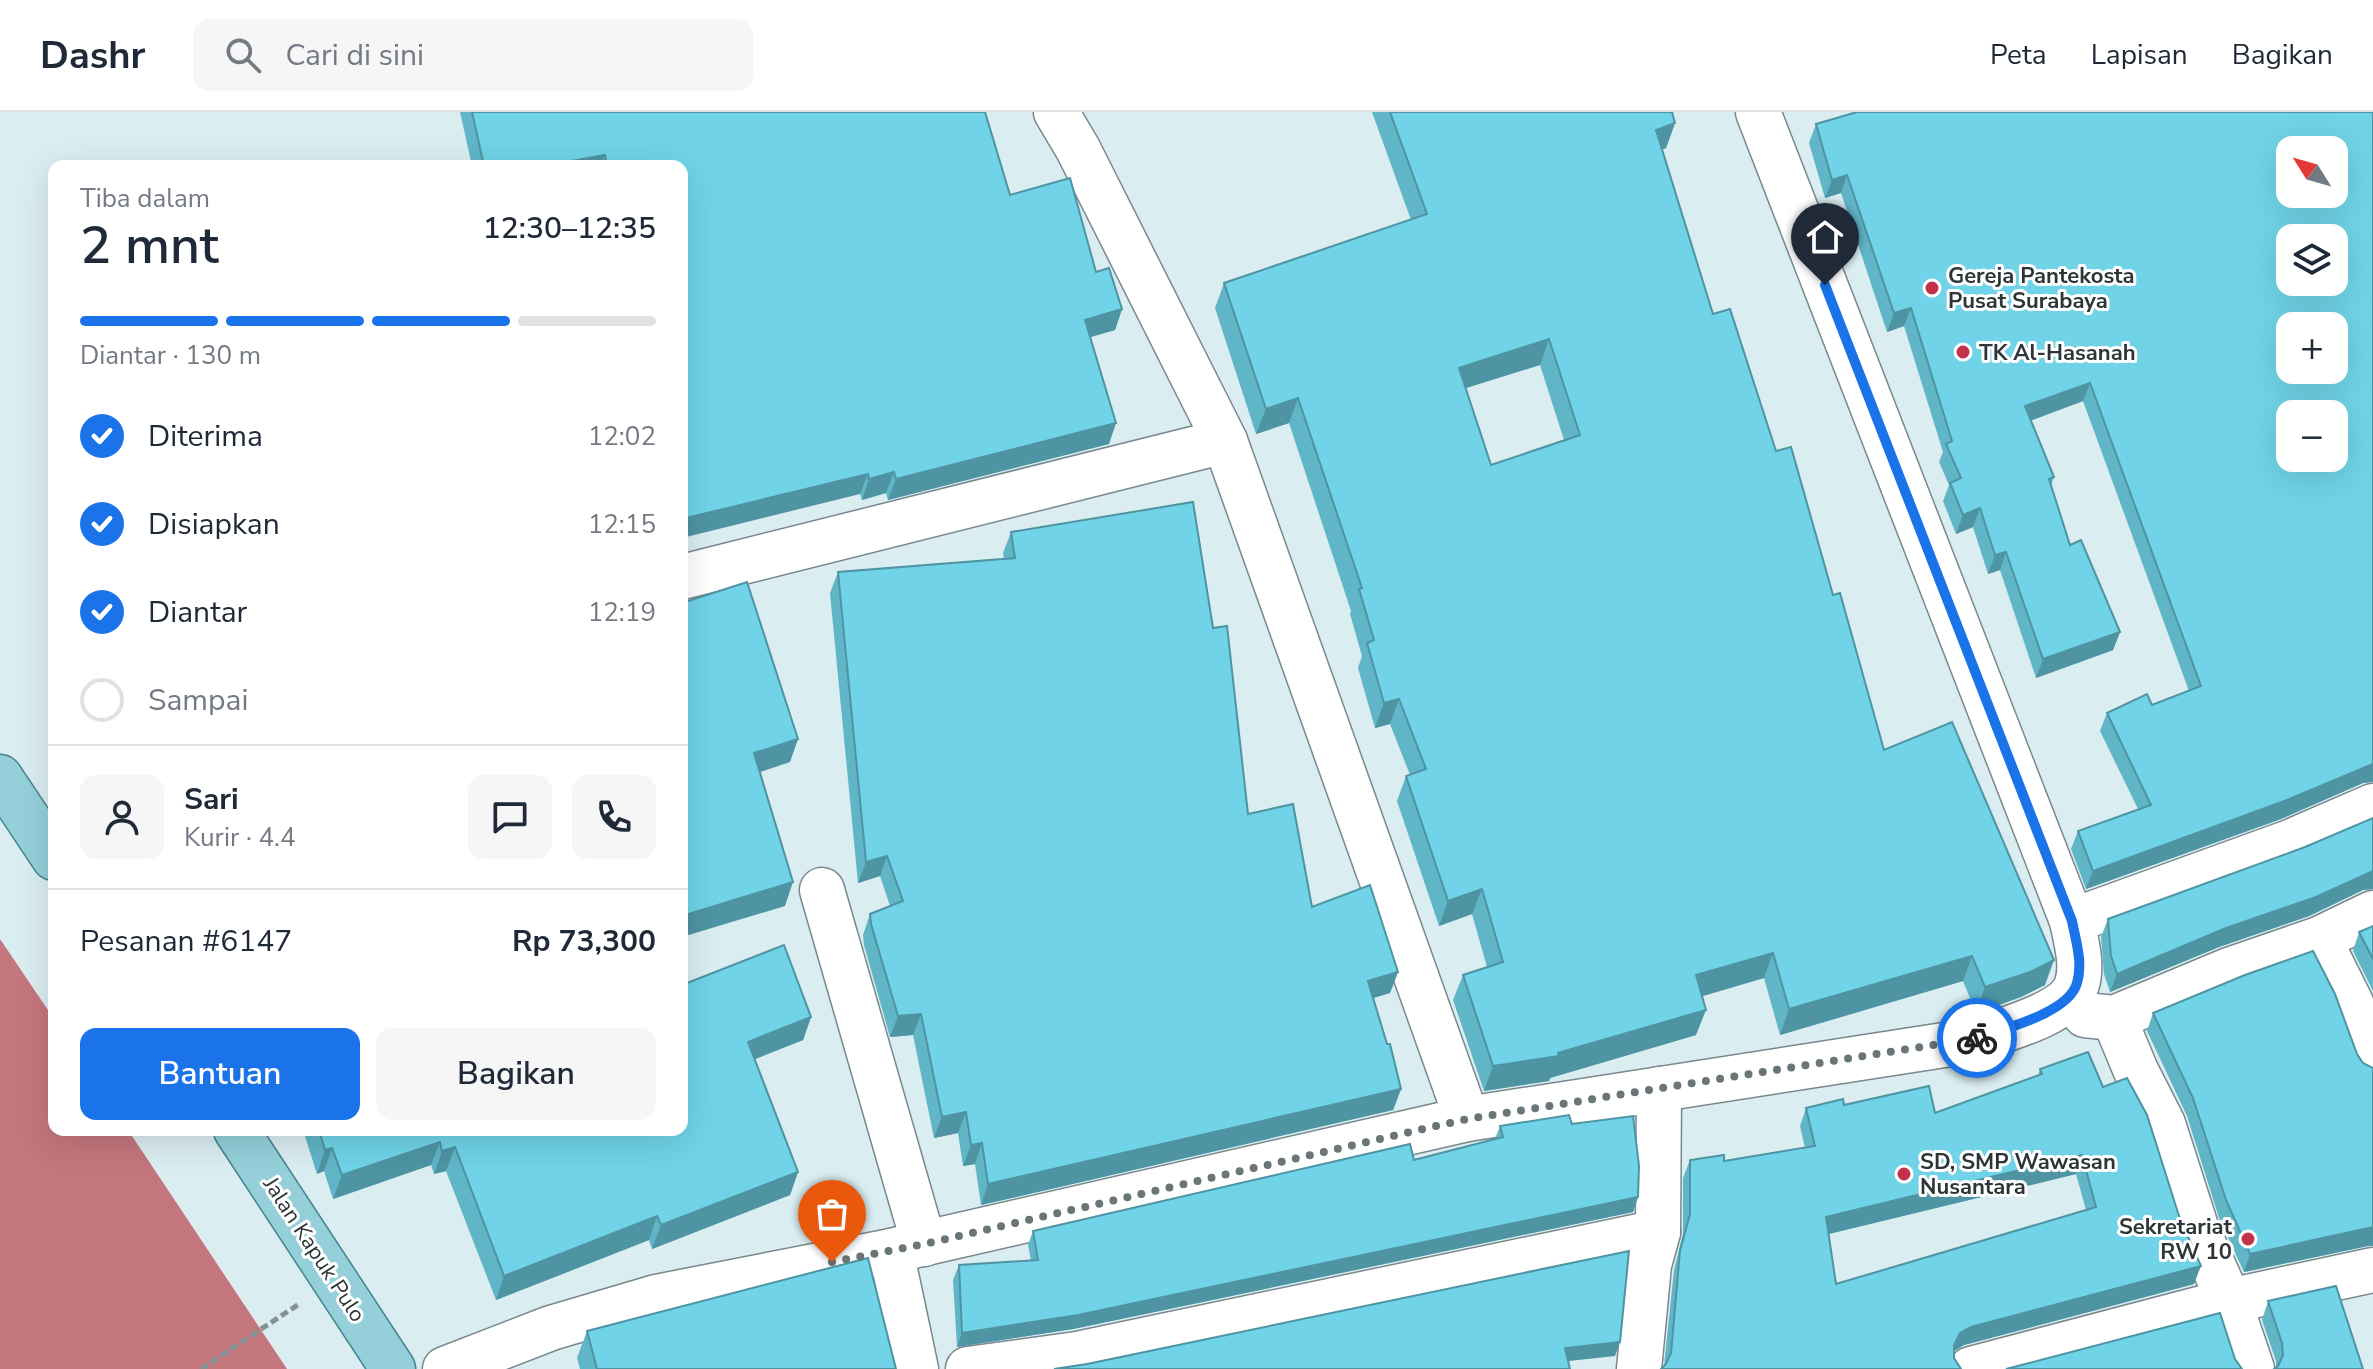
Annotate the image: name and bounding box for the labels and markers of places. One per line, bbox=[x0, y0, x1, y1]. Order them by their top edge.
pin bbox=[1791, 203, 1859, 285]
place label: Gereja Pantekosta Pusat Surabaya bbox=[1948, 261, 2135, 316]
marker: Gereja Pantekosta Pusat Surabaya bbox=[1923, 279, 1941, 297]
place label: TK Al-Hasanah bbox=[1979, 338, 2136, 368]
marker: TK Al-Hasanah bbox=[1954, 343, 1972, 361]
place label: SD, SMP Wawasan Nusantara bbox=[1920, 1147, 2116, 1202]
marker: SD, SMP Wawasan Nusantara bbox=[1895, 1165, 1913, 1183]
pin bbox=[798, 1180, 866, 1262]
place label: Sekretariat RW 10 bbox=[2119, 1212, 2233, 1267]
marker: Sekretariat RW 10 bbox=[2239, 1230, 2257, 1248]

